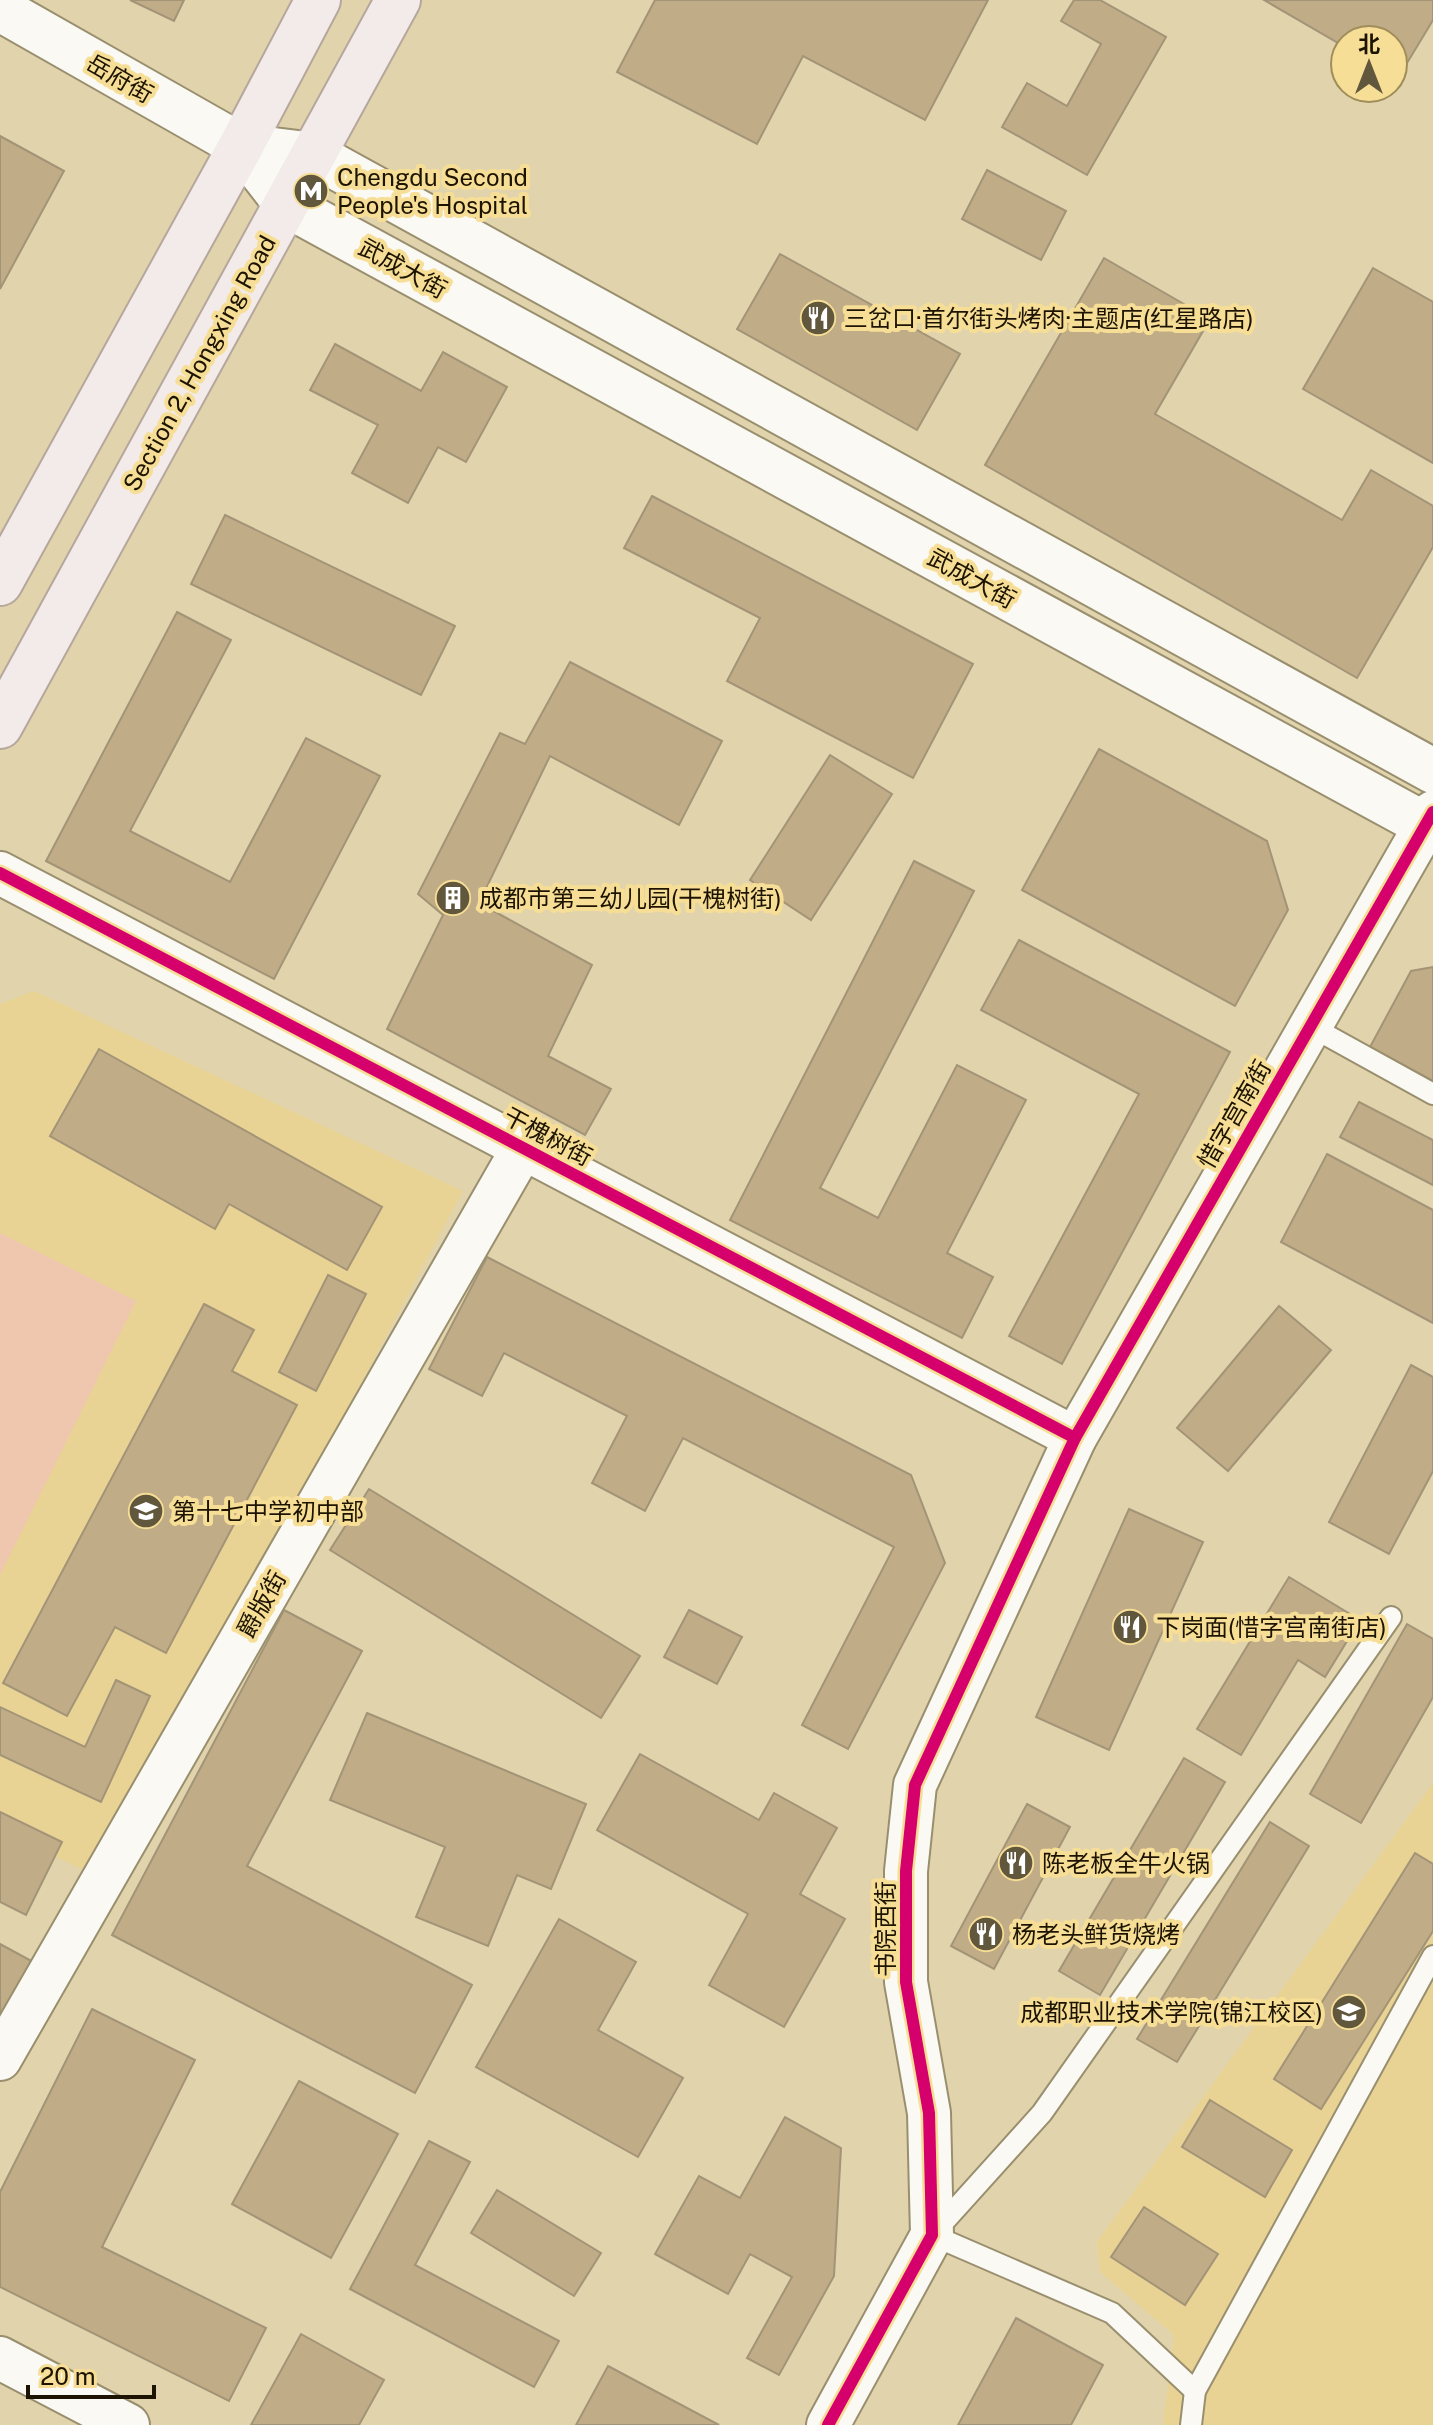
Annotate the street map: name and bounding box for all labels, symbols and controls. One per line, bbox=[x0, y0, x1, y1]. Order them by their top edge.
north arrow bbox=[1329, 24, 1409, 104]
text: 北 bbox=[1358, 31, 1380, 57]
street label: 岳府街 bbox=[82, 48, 158, 108]
place label: Chengdu Second People's Hospital bbox=[337, 163, 528, 219]
metro station icon: Chengdu Second People's Hospital bbox=[292, 172, 330, 210]
street label: Section 2, Hongxing Road bbox=[117, 230, 281, 496]
street label: 武成大街 bbox=[354, 232, 452, 304]
restaurant icon: 三岔口·首尔街头烤肉·主题店(红星路店) bbox=[799, 299, 837, 337]
place label: 三岔口·首尔街头烤肉·主题店(红星路店) bbox=[844, 304, 1254, 332]
street label: 武成大街 bbox=[923, 542, 1021, 614]
building icon: 成都市第三幼儿园(干槐树街) bbox=[434, 879, 472, 917]
place label: 成都市第三幼儿园(干槐树街) bbox=[479, 884, 782, 912]
street label: 惜字宫南街 bbox=[1192, 1055, 1276, 1173]
street label: 干槐树街 bbox=[499, 1101, 597, 1171]
school or university icon: 第十七中学初中部 bbox=[127, 1492, 165, 1530]
place label: 第十七中学初中部 bbox=[172, 1497, 364, 1525]
street label: 爵版街 bbox=[231, 1566, 291, 1642]
restaurant icon: 下岗面(惜字宫南街店) bbox=[1111, 1608, 1149, 1646]
place label: 下岗面(惜字宫南街店) bbox=[1156, 1613, 1387, 1641]
restaurant icon: 陈老板全牛火锅 bbox=[997, 1844, 1035, 1882]
place label: 陈老板全牛火锅 bbox=[1042, 1849, 1210, 1877]
street label: 书院西街 bbox=[871, 1881, 899, 1977]
restaurant icon: 杨老头鲜货烧烤 bbox=[967, 1915, 1005, 1953]
place label: 杨老头鲜货烧烤 bbox=[1012, 1920, 1180, 1948]
school or university icon: 成都职业技术学院(锦江校区) bbox=[1330, 1993, 1368, 2031]
place label: 成都职业技术学院(锦江校区) bbox=[1020, 1998, 1323, 2026]
scale bar bbox=[28, 2349, 154, 2399]
text: 20 m bbox=[40, 2362, 96, 2390]

